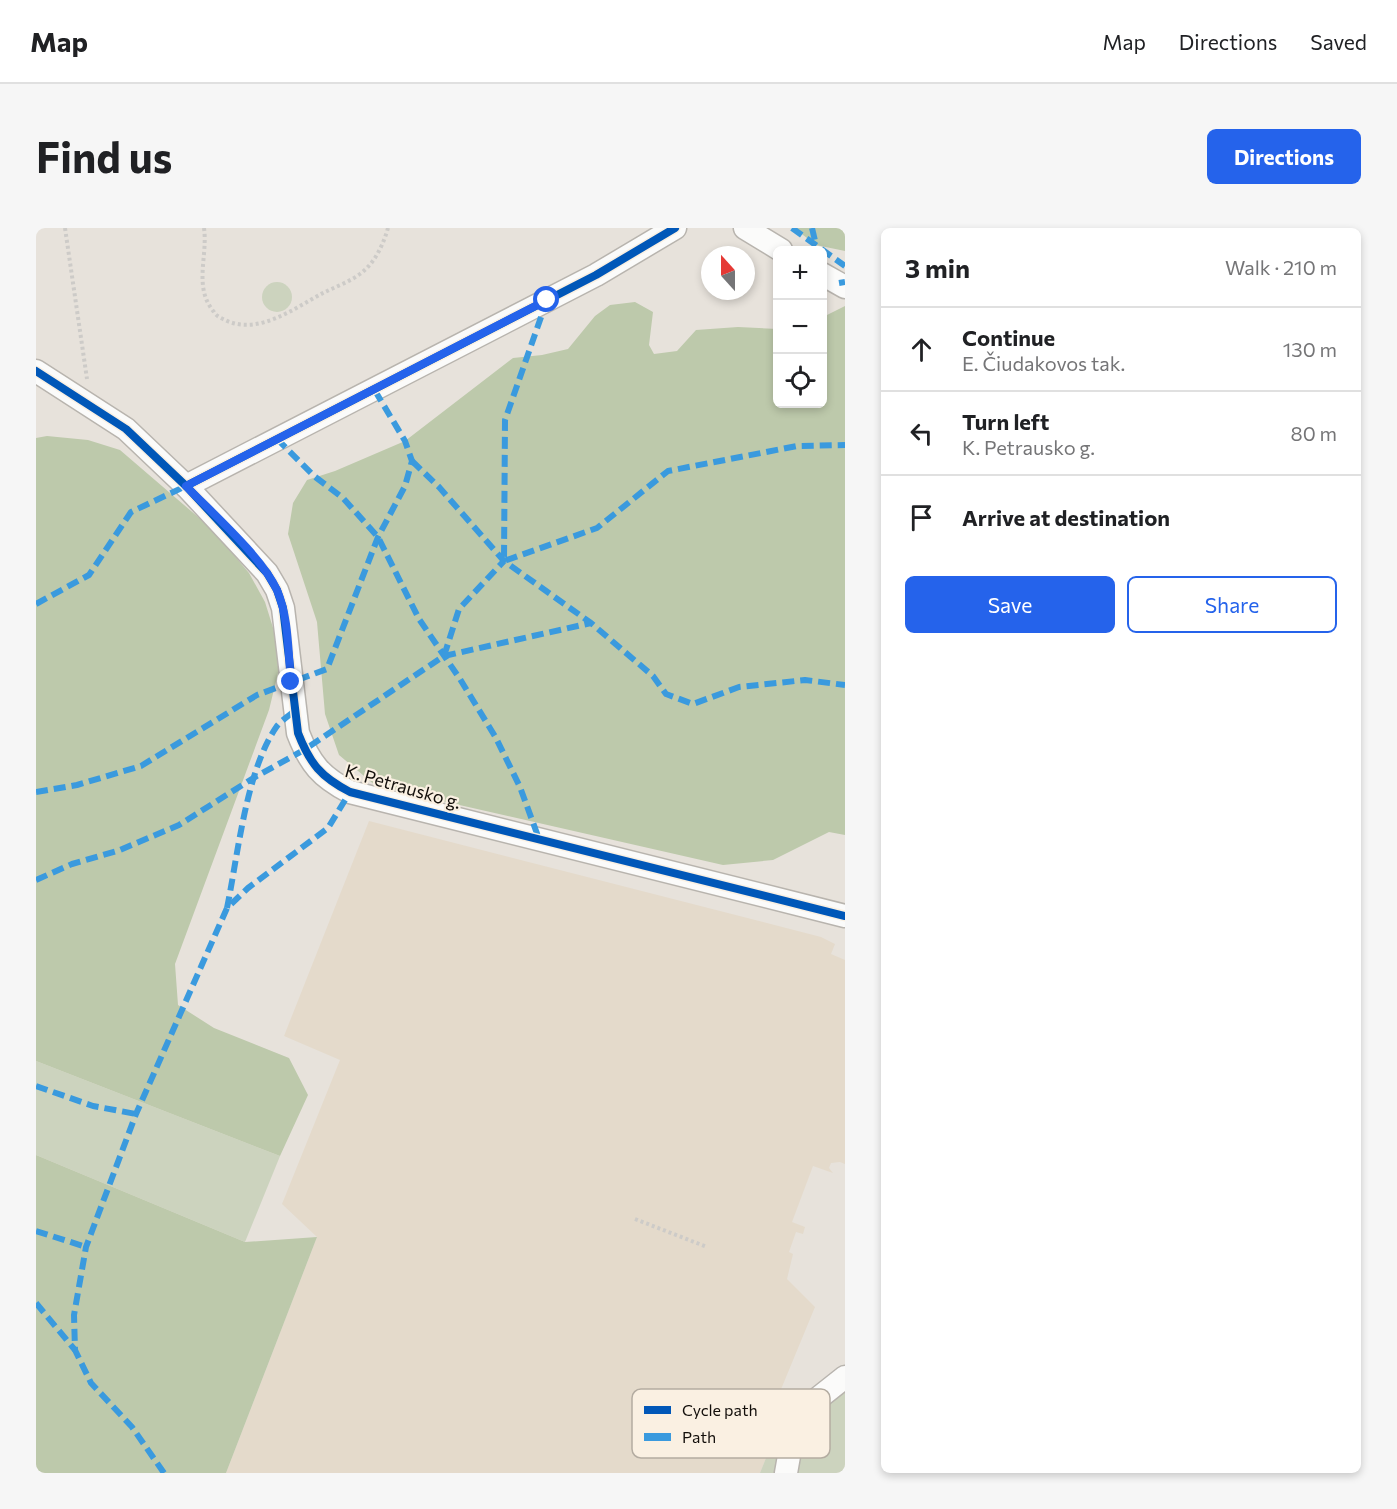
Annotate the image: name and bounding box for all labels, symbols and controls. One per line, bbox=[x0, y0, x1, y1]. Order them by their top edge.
text: Map bbox=[30, 24, 88, 58]
text: Map bbox=[1103, 29, 1146, 54]
text: Directions bbox=[1179, 29, 1277, 54]
text: Saved bbox=[1310, 29, 1367, 54]
button: Directions bbox=[1207, 129, 1361, 184]
text: Find us bbox=[36, 130, 172, 182]
north arrow bbox=[701, 246, 755, 300]
map controls bbox=[773, 246, 827, 408]
button: + bbox=[773, 246, 827, 300]
text: 3 min bbox=[905, 252, 970, 283]
text: Walk · 210 m bbox=[1225, 255, 1337, 279]
route start bbox=[533, 286, 559, 312]
button: − bbox=[773, 300, 827, 354]
text: Continue bbox=[962, 324, 1055, 351]
icon: ahead bbox=[905, 333, 938, 366]
text: 130 m bbox=[1283, 337, 1337, 361]
text: E. Čiudakovos tak. bbox=[962, 351, 1125, 375]
button: locate bbox=[773, 354, 827, 408]
text: Turn left bbox=[962, 408, 1049, 435]
icon: left bbox=[905, 417, 938, 450]
text: 80 m bbox=[1291, 421, 1337, 445]
text: K. Petrausko g. bbox=[962, 435, 1095, 459]
icon: arrive bbox=[905, 501, 938, 534]
text: Arrive at destination bbox=[962, 504, 1170, 531]
button: Save bbox=[905, 576, 1115, 633]
button: Share bbox=[1127, 576, 1337, 633]
route end bbox=[277, 668, 303, 694]
street label: K. Petrausko g. bbox=[343, 759, 464, 813]
legend bbox=[632, 1389, 830, 1458]
text: Cycle path bbox=[682, 1400, 758, 1419]
text: Path bbox=[682, 1427, 716, 1446]

